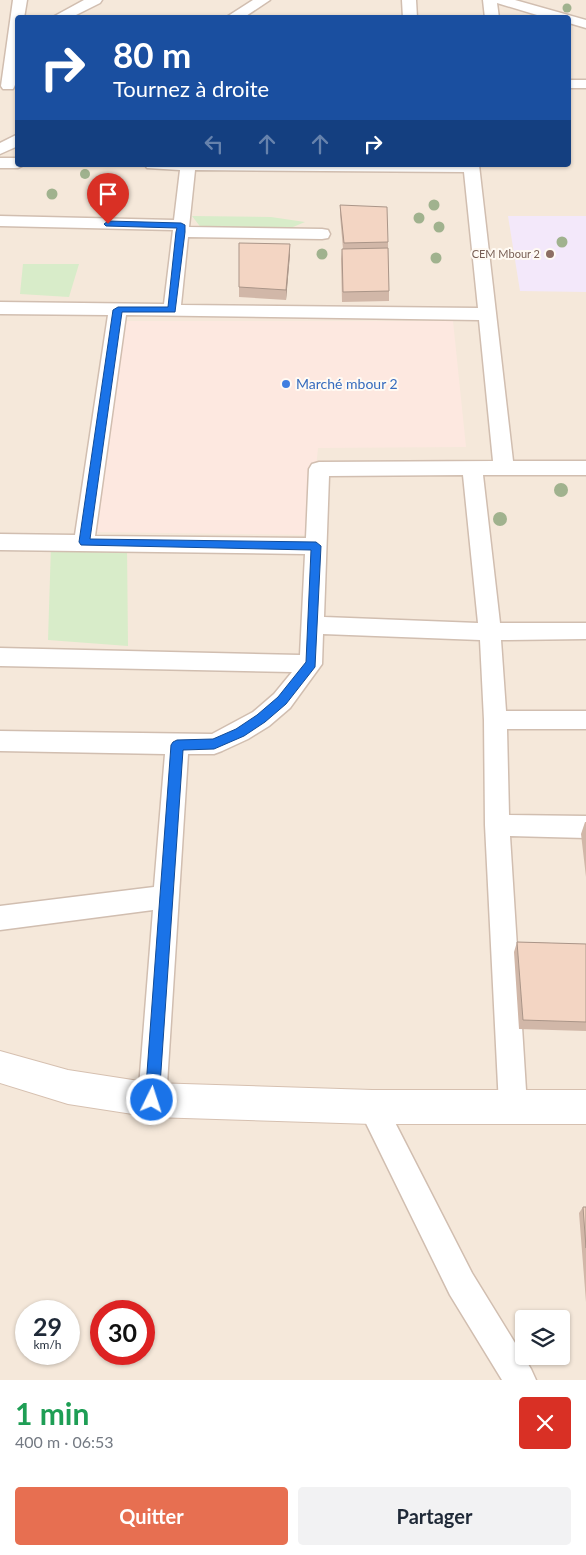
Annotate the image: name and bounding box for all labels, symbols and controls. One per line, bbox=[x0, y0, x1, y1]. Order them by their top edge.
text: 80 m bbox=[113, 33, 191, 75]
icon: right bbox=[30, 35, 95, 100]
text: Tournez à droite bbox=[113, 75, 269, 102]
icon: left bbox=[200, 130, 228, 158]
icon: ahead bbox=[253, 130, 281, 158]
icon: ahead bbox=[306, 130, 334, 158]
icon: right bbox=[359, 130, 387, 158]
pin bbox=[87, 173, 129, 224]
icon: arrive bbox=[94, 180, 122, 208]
place label: CEM Mbour 2 bbox=[472, 247, 540, 260]
marker: CEM Mbour 2 bbox=[544, 248, 556, 260]
place label: Marché mbour 2 bbox=[296, 375, 398, 392]
marker: Marché mbour 2 bbox=[280, 378, 292, 390]
position arrow bbox=[125, 1073, 177, 1125]
speed limit sign: 30 bbox=[90, 1300, 155, 1365]
map controls bbox=[515, 1310, 570, 1365]
button: layers bbox=[515, 1310, 570, 1365]
text: 29 bbox=[33, 1311, 62, 1341]
text: km/h bbox=[33, 1337, 62, 1352]
text: 1 min bbox=[15, 1395, 89, 1431]
button: close bbox=[519, 1397, 571, 1449]
text: 400 m · 06:53 bbox=[15, 1432, 114, 1451]
button: Quitter bbox=[15, 1487, 288, 1545]
button: Partager bbox=[298, 1487, 571, 1545]

